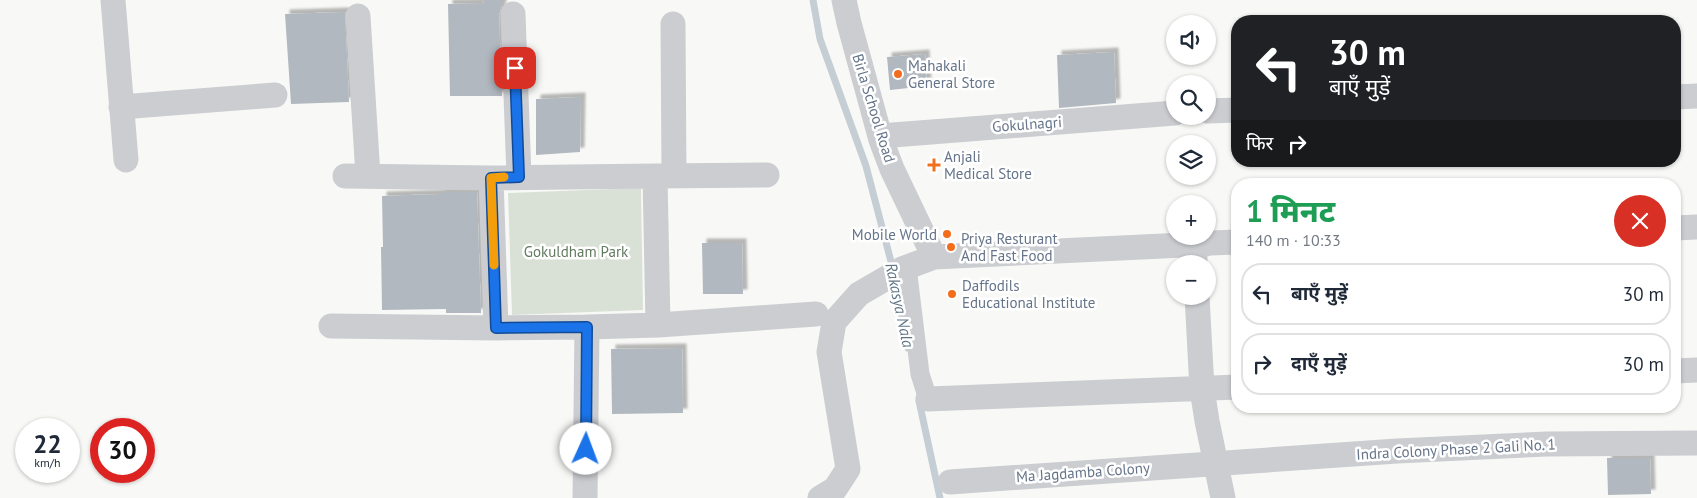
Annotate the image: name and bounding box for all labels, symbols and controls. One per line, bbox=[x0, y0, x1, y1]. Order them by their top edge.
map controls bbox=[1166, 15, 1216, 305]
button: sound bbox=[1166, 15, 1216, 65]
text: 30 m bbox=[1329, 29, 1406, 75]
icon: left bbox=[1246, 35, 1311, 100]
pin bbox=[494, 47, 536, 89]
street label: Birla School Road bbox=[848, 51, 900, 165]
icon: arrive bbox=[501, 54, 529, 82]
place label: Mahakali General Store bbox=[908, 56, 995, 92]
marker: Mahakali General Store bbox=[892, 68, 904, 80]
text: बाएँ मुड़ें bbox=[1329, 73, 1390, 101]
button: search bbox=[1166, 75, 1216, 125]
street label: Gokulnagri bbox=[992, 112, 1062, 136]
icon: right bbox=[1283, 130, 1311, 158]
text: फिर bbox=[1246, 131, 1273, 155]
button: layers bbox=[1166, 135, 1216, 185]
place label: Anjali Medical Store bbox=[944, 147, 1032, 183]
marker: Anjali Medical Store bbox=[928, 159, 940, 171]
text: 1 मिनट bbox=[1246, 191, 1335, 230]
button: + bbox=[1166, 195, 1216, 245]
button: close bbox=[1614, 195, 1666, 247]
place label: Mobile World bbox=[852, 225, 937, 244]
marker: Mobile World bbox=[941, 228, 953, 240]
place label: Priya Resturant And Fast Food bbox=[961, 229, 1058, 265]
text: 140 m · 10:33 bbox=[1246, 230, 1341, 250]
marker: Priya Resturant And Fast Food bbox=[945, 241, 957, 253]
park label: Gokuldham Park bbox=[524, 242, 629, 261]
button: − bbox=[1166, 255, 1216, 305]
water label: Rakasya Nala bbox=[881, 261, 919, 349]
place label: Daffodils Educational Institute bbox=[962, 276, 1095, 312]
icon: left bbox=[1248, 280, 1276, 308]
text: बाएँ मुड़ें bbox=[1291, 281, 1348, 305]
text: 30 m bbox=[1623, 282, 1664, 306]
marker: Daffodils Educational Institute bbox=[946, 288, 958, 300]
icon: right bbox=[1248, 350, 1276, 378]
text: दाएँ मुड़ें bbox=[1291, 351, 1347, 375]
text: 30 m bbox=[1623, 352, 1664, 376]
speed limit sign: 30 bbox=[90, 418, 155, 483]
position arrow bbox=[559, 422, 611, 474]
text: 22 bbox=[33, 428, 62, 460]
street label: Indra Colony Phase 2 Gali No. 1 bbox=[1356, 434, 1556, 464]
text: km/h bbox=[34, 455, 61, 470]
street label: Ma Jagdamba Colony bbox=[1015, 458, 1151, 486]

